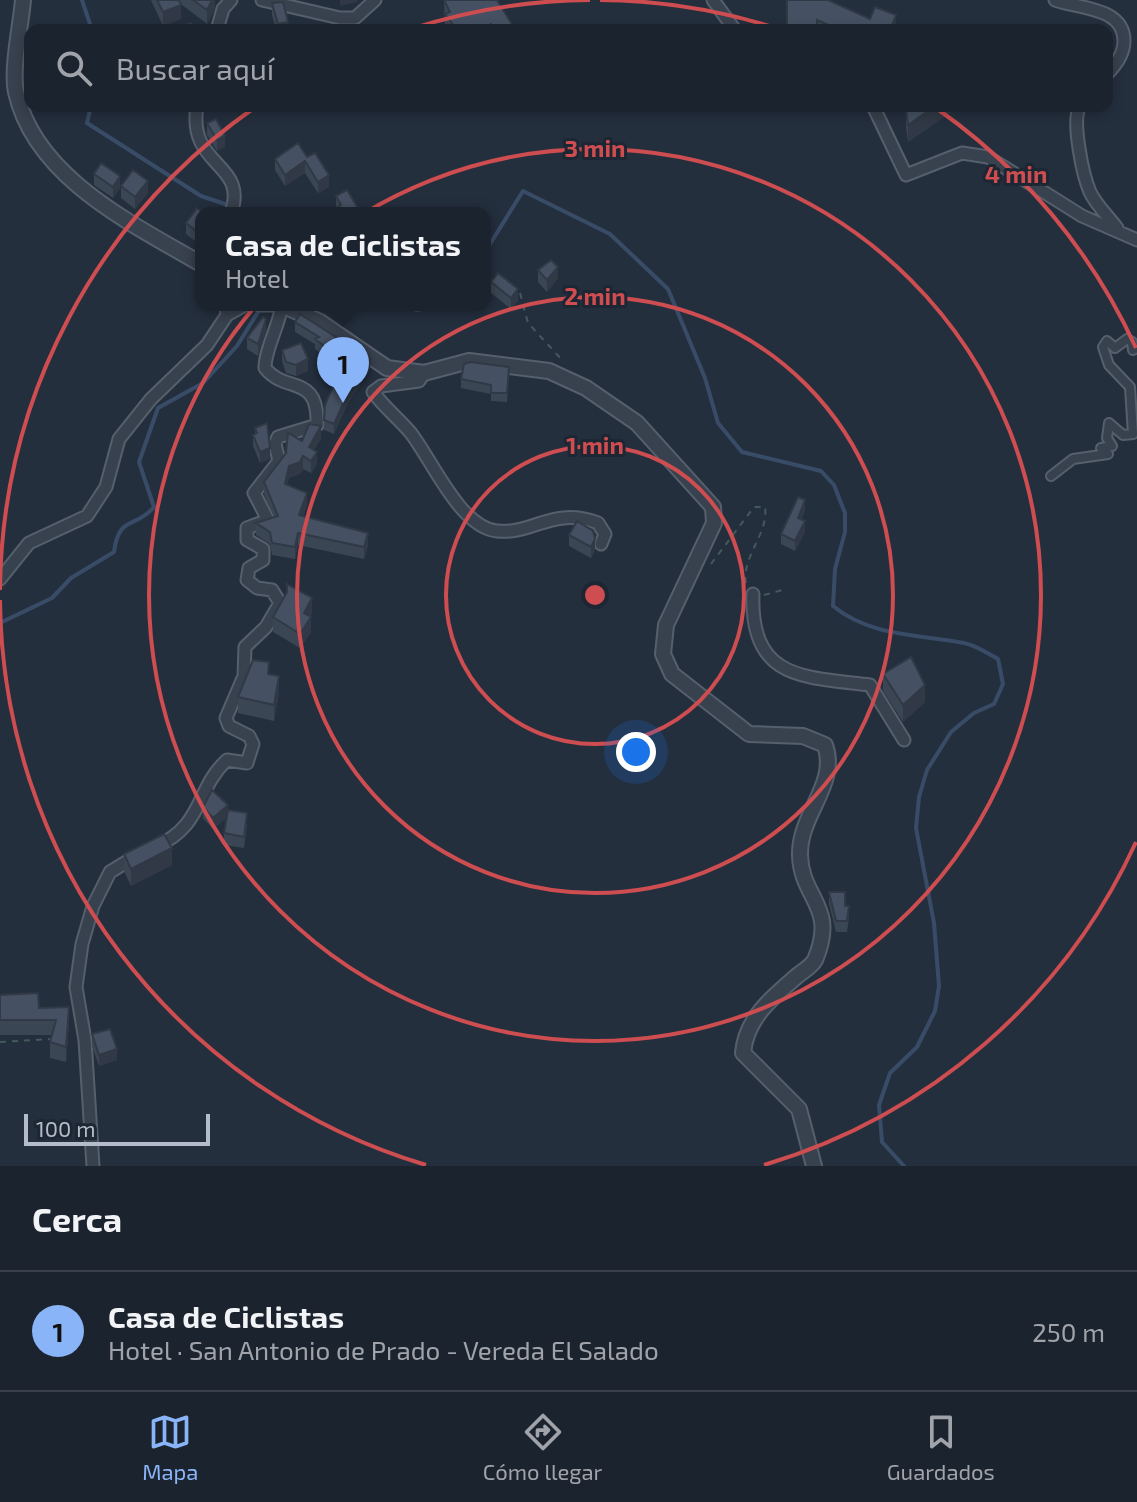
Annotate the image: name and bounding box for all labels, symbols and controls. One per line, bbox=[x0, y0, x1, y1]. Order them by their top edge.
search box bbox=[24, 24, 1113, 112]
icon: search bbox=[52, 46, 96, 90]
text: Buscar aquí bbox=[116, 50, 274, 86]
text: 3 min bbox=[565, 133, 625, 162]
text: 4 min bbox=[985, 159, 1047, 188]
popup bbox=[195, 207, 491, 311]
text: Casa de Ciclistas bbox=[225, 226, 461, 262]
text: Hotel bbox=[225, 262, 289, 293]
text: 2 min bbox=[564, 281, 626, 310]
pin: 1 bbox=[317, 337, 369, 403]
text: 1 min bbox=[566, 430, 624, 459]
centre of rings bbox=[581, 581, 609, 609]
your location bbox=[616, 732, 656, 772]
scale bar bbox=[24, 1110, 210, 1146]
text: 100 m bbox=[36, 1115, 95, 1141]
text: Cerca bbox=[32, 1198, 122, 1239]
text: Casa de Ciclistas bbox=[108, 1298, 344, 1334]
text: 1 bbox=[52, 1316, 64, 1347]
text: 250 m bbox=[1032, 1316, 1105, 1347]
text: Hotel · San Antonio de Prado - Vereda El Salado bbox=[108, 1334, 659, 1365]
tab: Mapa bbox=[142, 1410, 198, 1484]
tab: Cómo llegar bbox=[483, 1410, 602, 1484]
tab: Guardados bbox=[887, 1410, 995, 1484]

